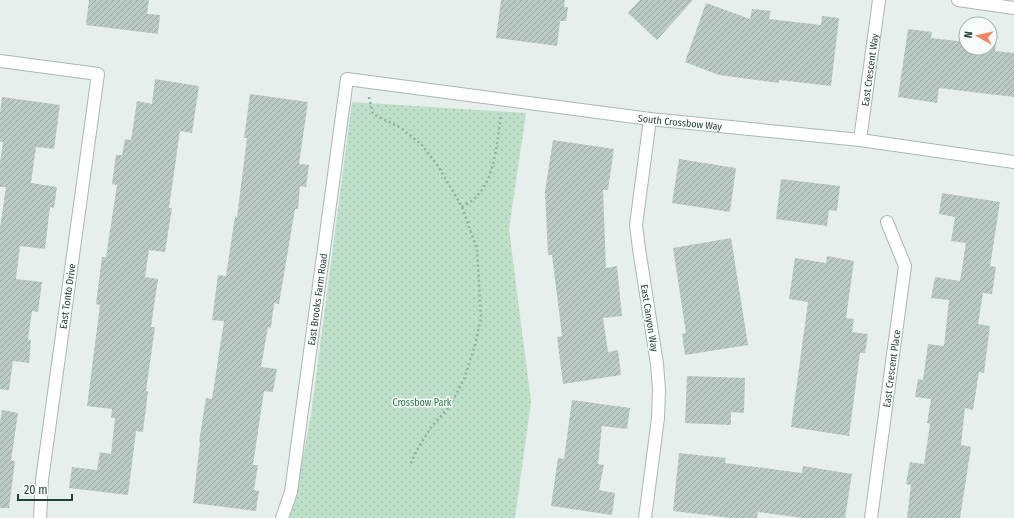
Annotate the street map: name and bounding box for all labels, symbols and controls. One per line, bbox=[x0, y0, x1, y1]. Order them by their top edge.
north arrow bbox=[958, 16, 998, 56]
text: N bbox=[962, 31, 975, 39]
street label: East Crescent Way bbox=[860, 32, 881, 107]
street label: South Crossbow Way bbox=[637, 112, 723, 133]
street label: East Brooks Farm Road bbox=[306, 253, 330, 346]
street label: East Tonto Drive bbox=[57, 263, 79, 330]
street label: East Canyon Way bbox=[638, 284, 660, 353]
street label: East Crescent Place bbox=[881, 329, 903, 408]
park label: Crossbow Park bbox=[392, 397, 452, 409]
scale bar bbox=[18, 476, 72, 502]
text: 20 m bbox=[24, 483, 48, 497]

